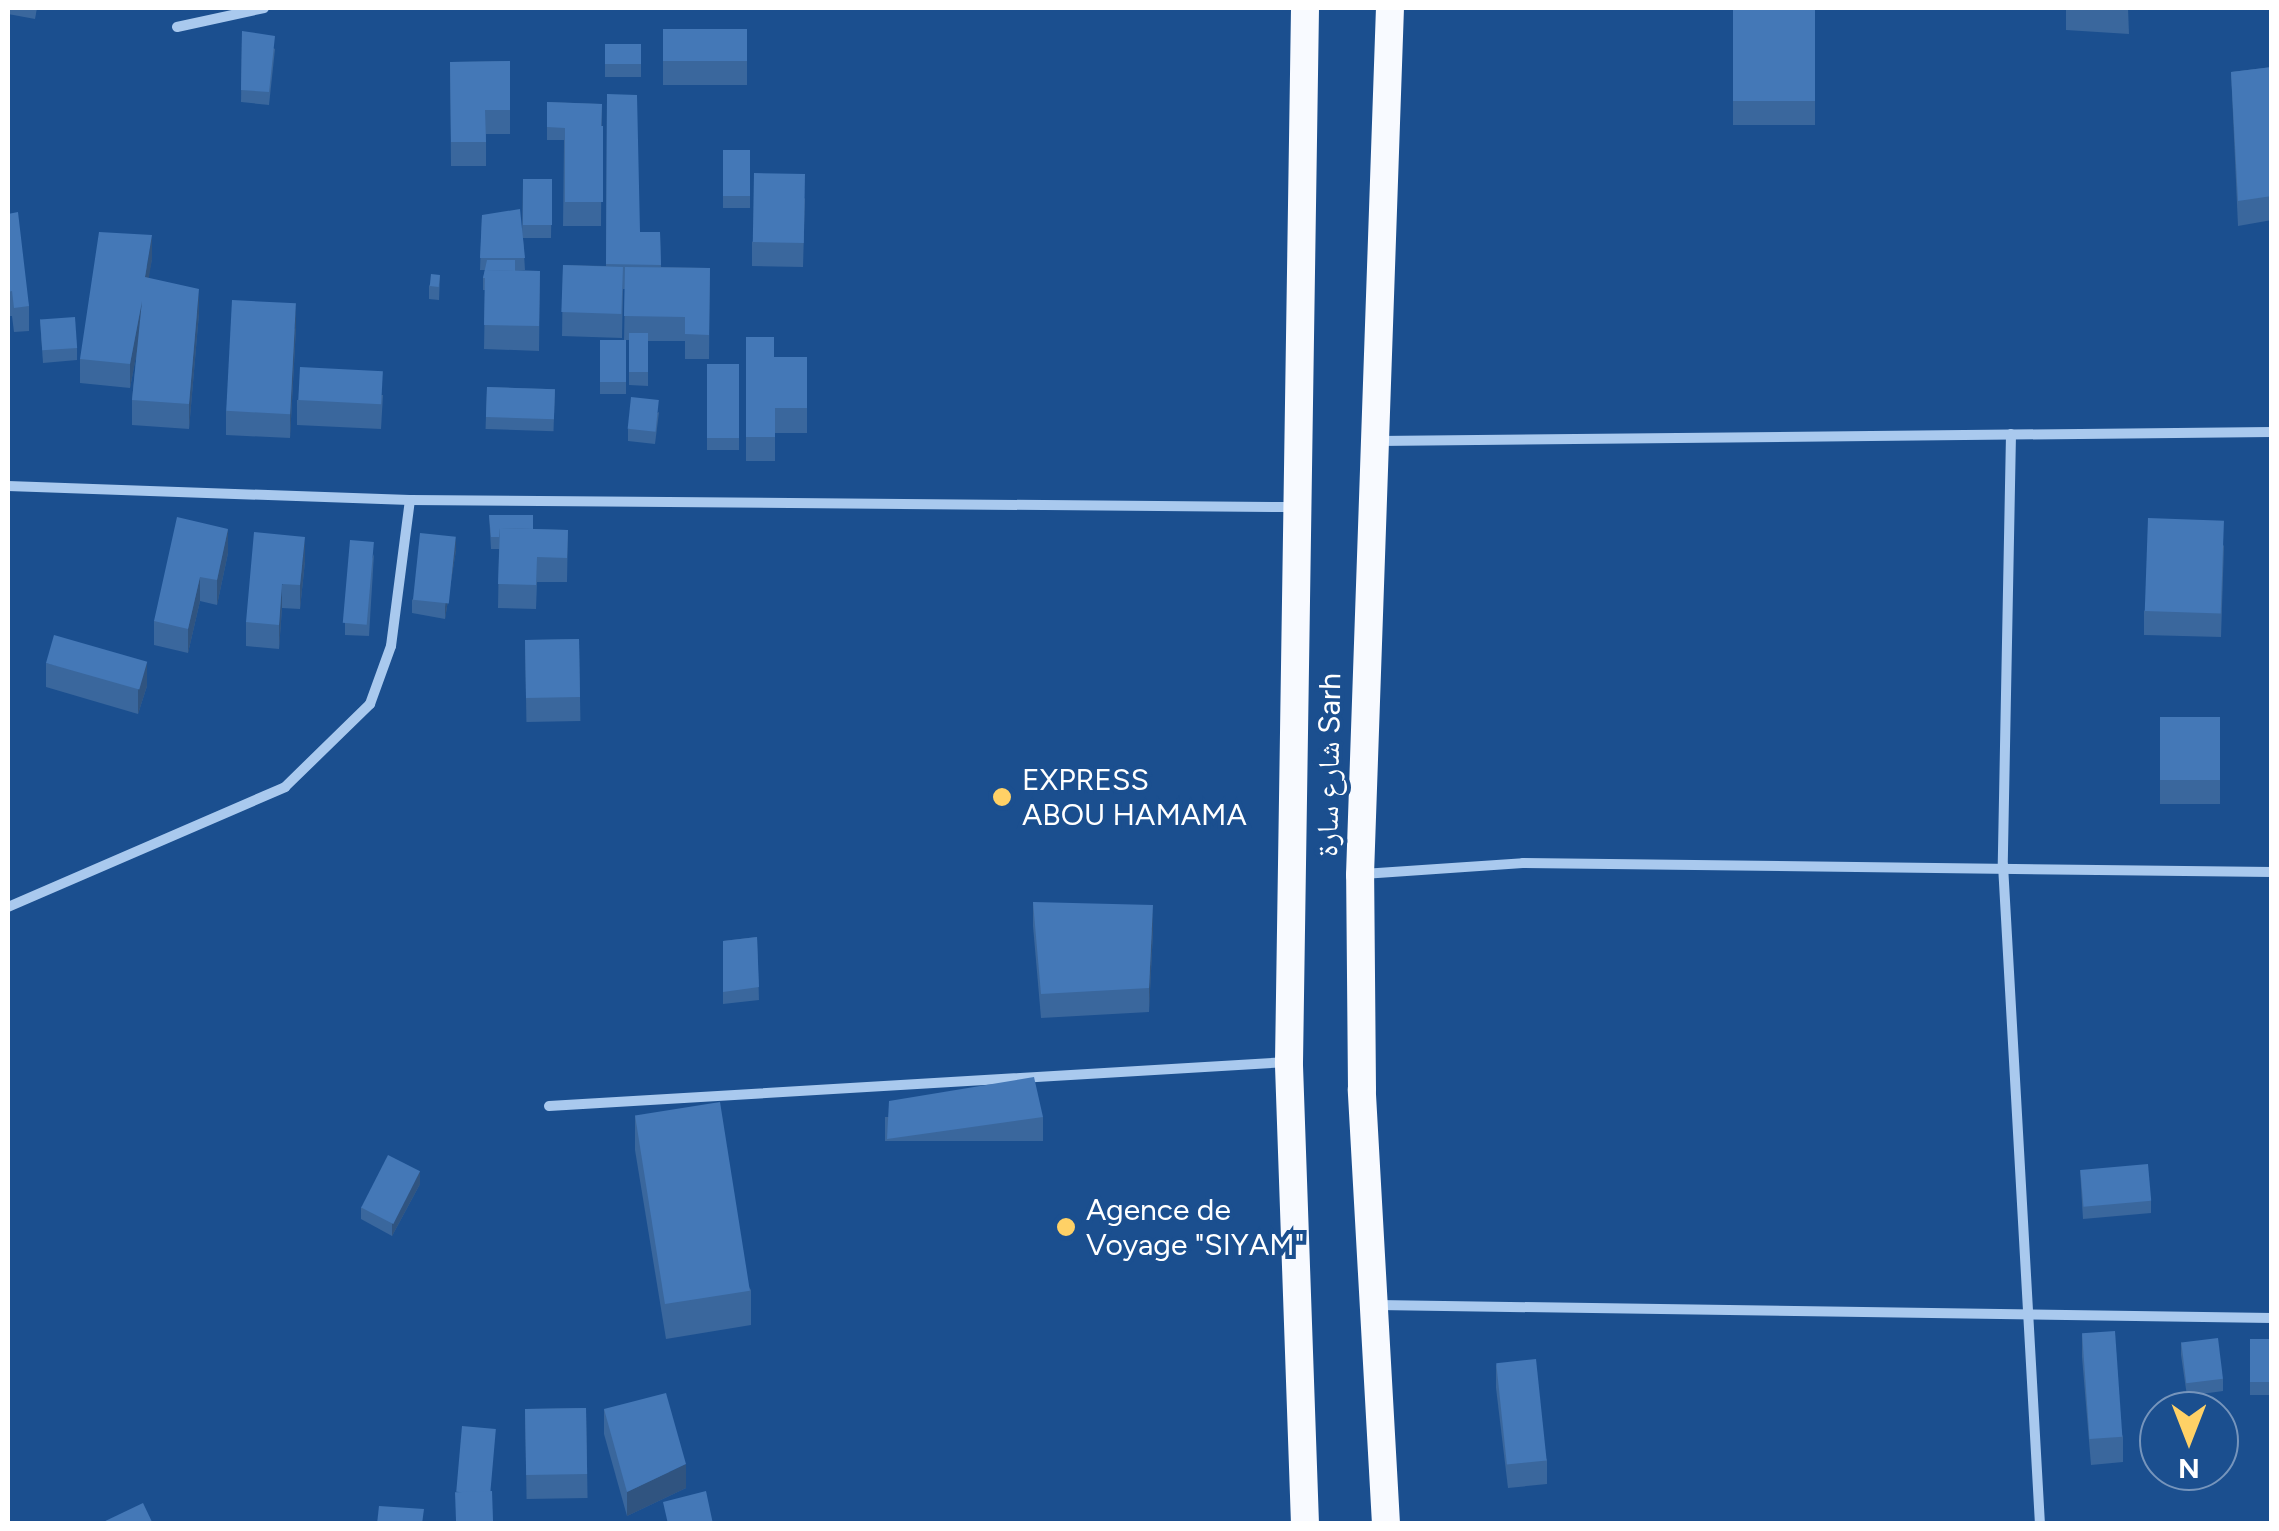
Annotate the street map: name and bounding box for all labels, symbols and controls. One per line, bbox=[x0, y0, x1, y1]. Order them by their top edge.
street label: شارع سارة Sarh bbox=[1309, 673, 1349, 857]
place label: EXPRESS ABOU HAMAMA bbox=[1022, 762, 1247, 832]
marker: EXPRESS ABOU HAMAMA bbox=[991, 786, 1013, 808]
place label: Agence de Voyage "SIYAM" bbox=[1086, 1192, 1304, 1262]
marker: Agence de Voyage "SIYAM" bbox=[1055, 1216, 1077, 1238]
north arrow bbox=[2139, 1391, 2239, 1491]
text: N bbox=[2178, 1452, 2200, 1486]

